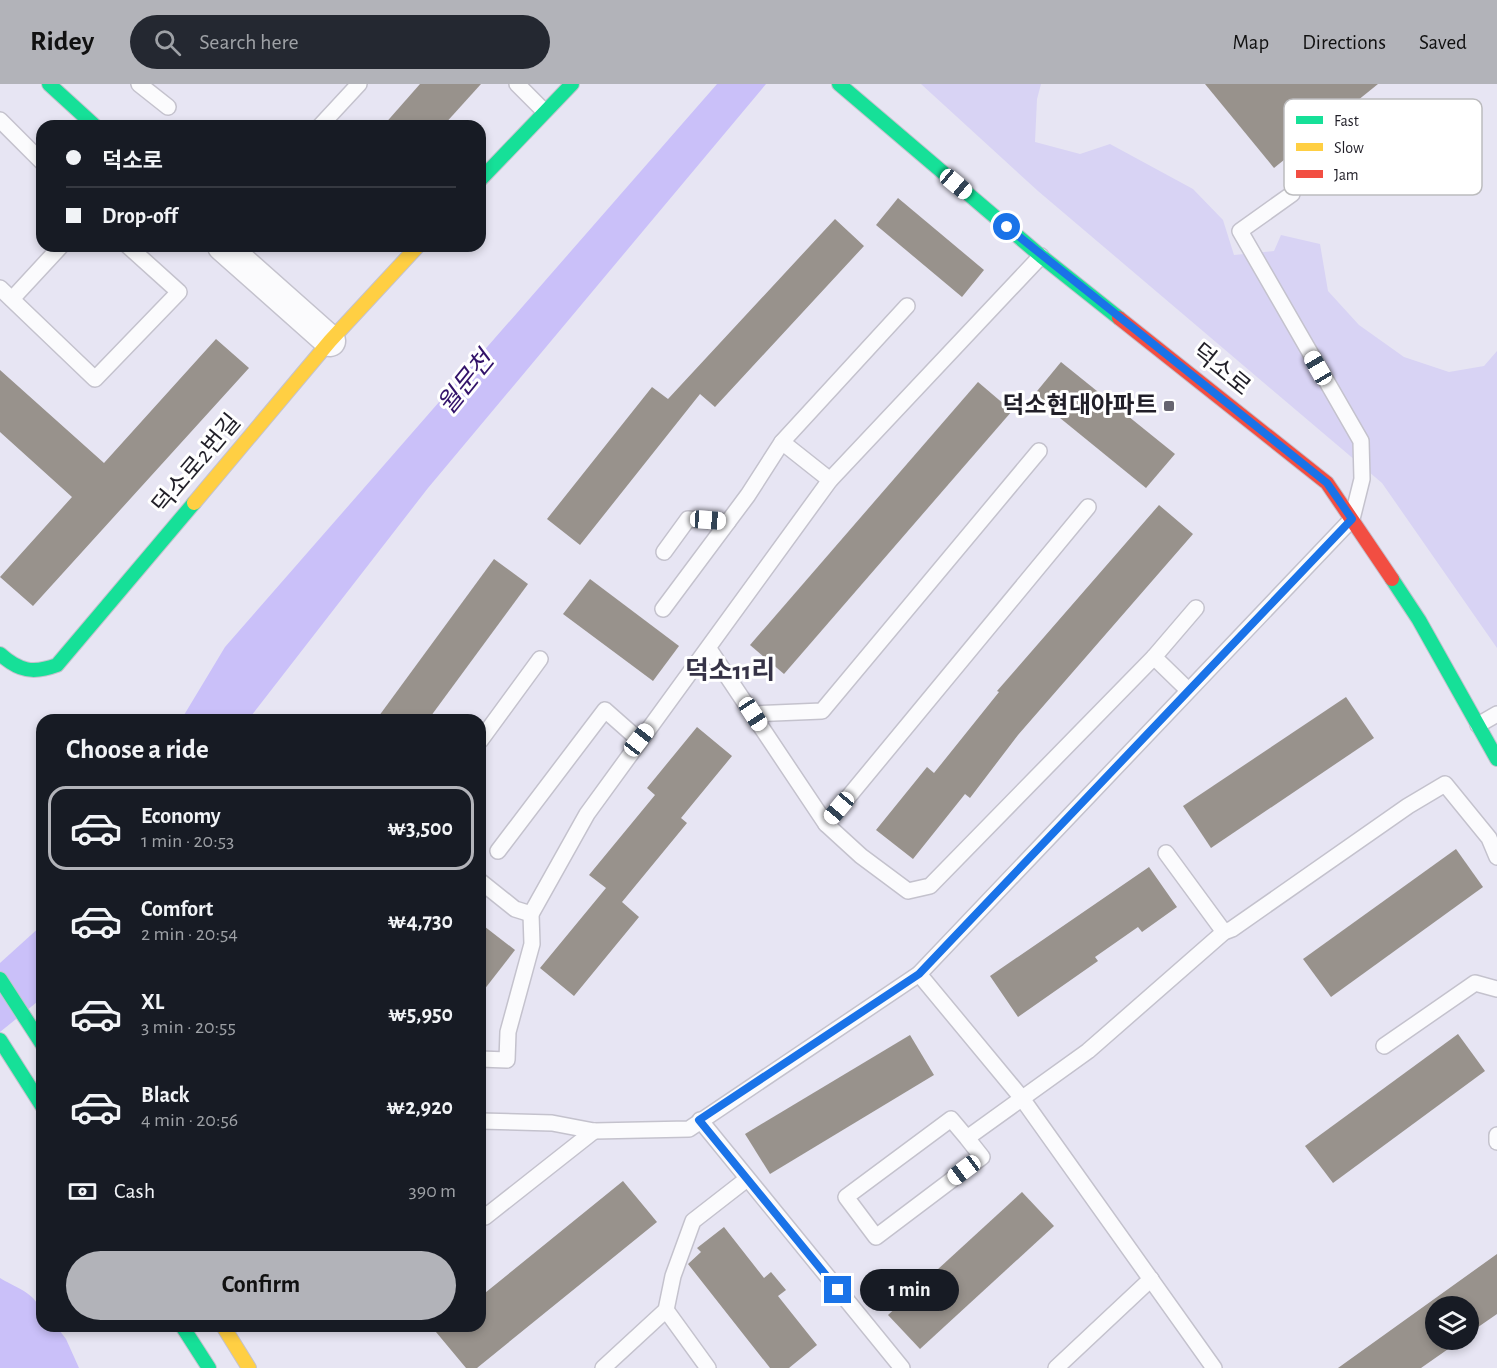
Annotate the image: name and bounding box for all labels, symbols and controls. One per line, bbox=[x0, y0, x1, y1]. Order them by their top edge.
search box bbox=[130, 15, 550, 69]
icon: search bbox=[151, 26, 184, 59]
text: Ridey bbox=[30, 28, 94, 56]
text: Search here bbox=[199, 31, 299, 53]
text: Map bbox=[1233, 32, 1269, 53]
text: Directions bbox=[1302, 32, 1386, 53]
text: Saved bbox=[1419, 32, 1467, 53]
legend bbox=[1284, 99, 1482, 195]
text: Fast bbox=[1334, 113, 1359, 129]
text: Slow bbox=[1334, 140, 1364, 156]
text: 덕소로 bbox=[102, 150, 163, 172]
car bbox=[936, 166, 976, 202]
text: Jam bbox=[1334, 167, 1359, 183]
text: Drop-off bbox=[102, 205, 178, 227]
route start bbox=[993, 213, 1020, 240]
street label: 덕소로 bbox=[1188, 339, 1255, 400]
water label: 월문천 bbox=[433, 344, 501, 419]
car bbox=[1301, 348, 1335, 388]
place label: 덕소현대아파트 bbox=[1002, 392, 1157, 418]
marker: 덕소현대아파트 bbox=[1162, 399, 1176, 413]
street label: 덕소로2번길 bbox=[148, 409, 245, 518]
car bbox=[689, 510, 727, 530]
district label: 덕소11리 bbox=[685, 656, 775, 684]
car bbox=[736, 694, 770, 734]
car bbox=[621, 720, 657, 760]
text: Choose a ride bbox=[66, 736, 209, 763]
car bbox=[821, 788, 857, 828]
icon: car bbox=[69, 801, 123, 855]
text: Economy bbox=[141, 805, 221, 827]
text: ₩3,500 bbox=[387, 817, 453, 839]
text: 1 min · 20:53 bbox=[141, 831, 234, 851]
icon: car bbox=[69, 894, 123, 948]
text: Comfort bbox=[141, 898, 213, 920]
text: ₩4,730 bbox=[388, 910, 453, 932]
text: 2 min · 20:54 bbox=[141, 924, 238, 944]
icon: car bbox=[69, 987, 123, 1041]
text: XL bbox=[141, 991, 164, 1013]
text: ₩5,950 bbox=[388, 1003, 453, 1025]
text: 3 min · 20:55 bbox=[141, 1017, 236, 1037]
icon: car bbox=[69, 1080, 123, 1134]
text: Black bbox=[141, 1084, 189, 1106]
text: ₩2,920 bbox=[386, 1096, 453, 1118]
text: 4 min · 20:56 bbox=[141, 1110, 238, 1130]
car bbox=[944, 1152, 984, 1188]
icon: cash bbox=[66, 1175, 99, 1208]
text: Cash bbox=[114, 1180, 155, 1202]
text: 390 m bbox=[409, 1181, 456, 1201]
button: Confirm bbox=[66, 1251, 456, 1320]
callout: 1 min bbox=[859, 1269, 958, 1311]
route end bbox=[824, 1276, 851, 1303]
text: 1 min bbox=[888, 1280, 931, 1300]
map controls bbox=[1425, 1296, 1479, 1350]
button: layers bbox=[1425, 1296, 1479, 1350]

